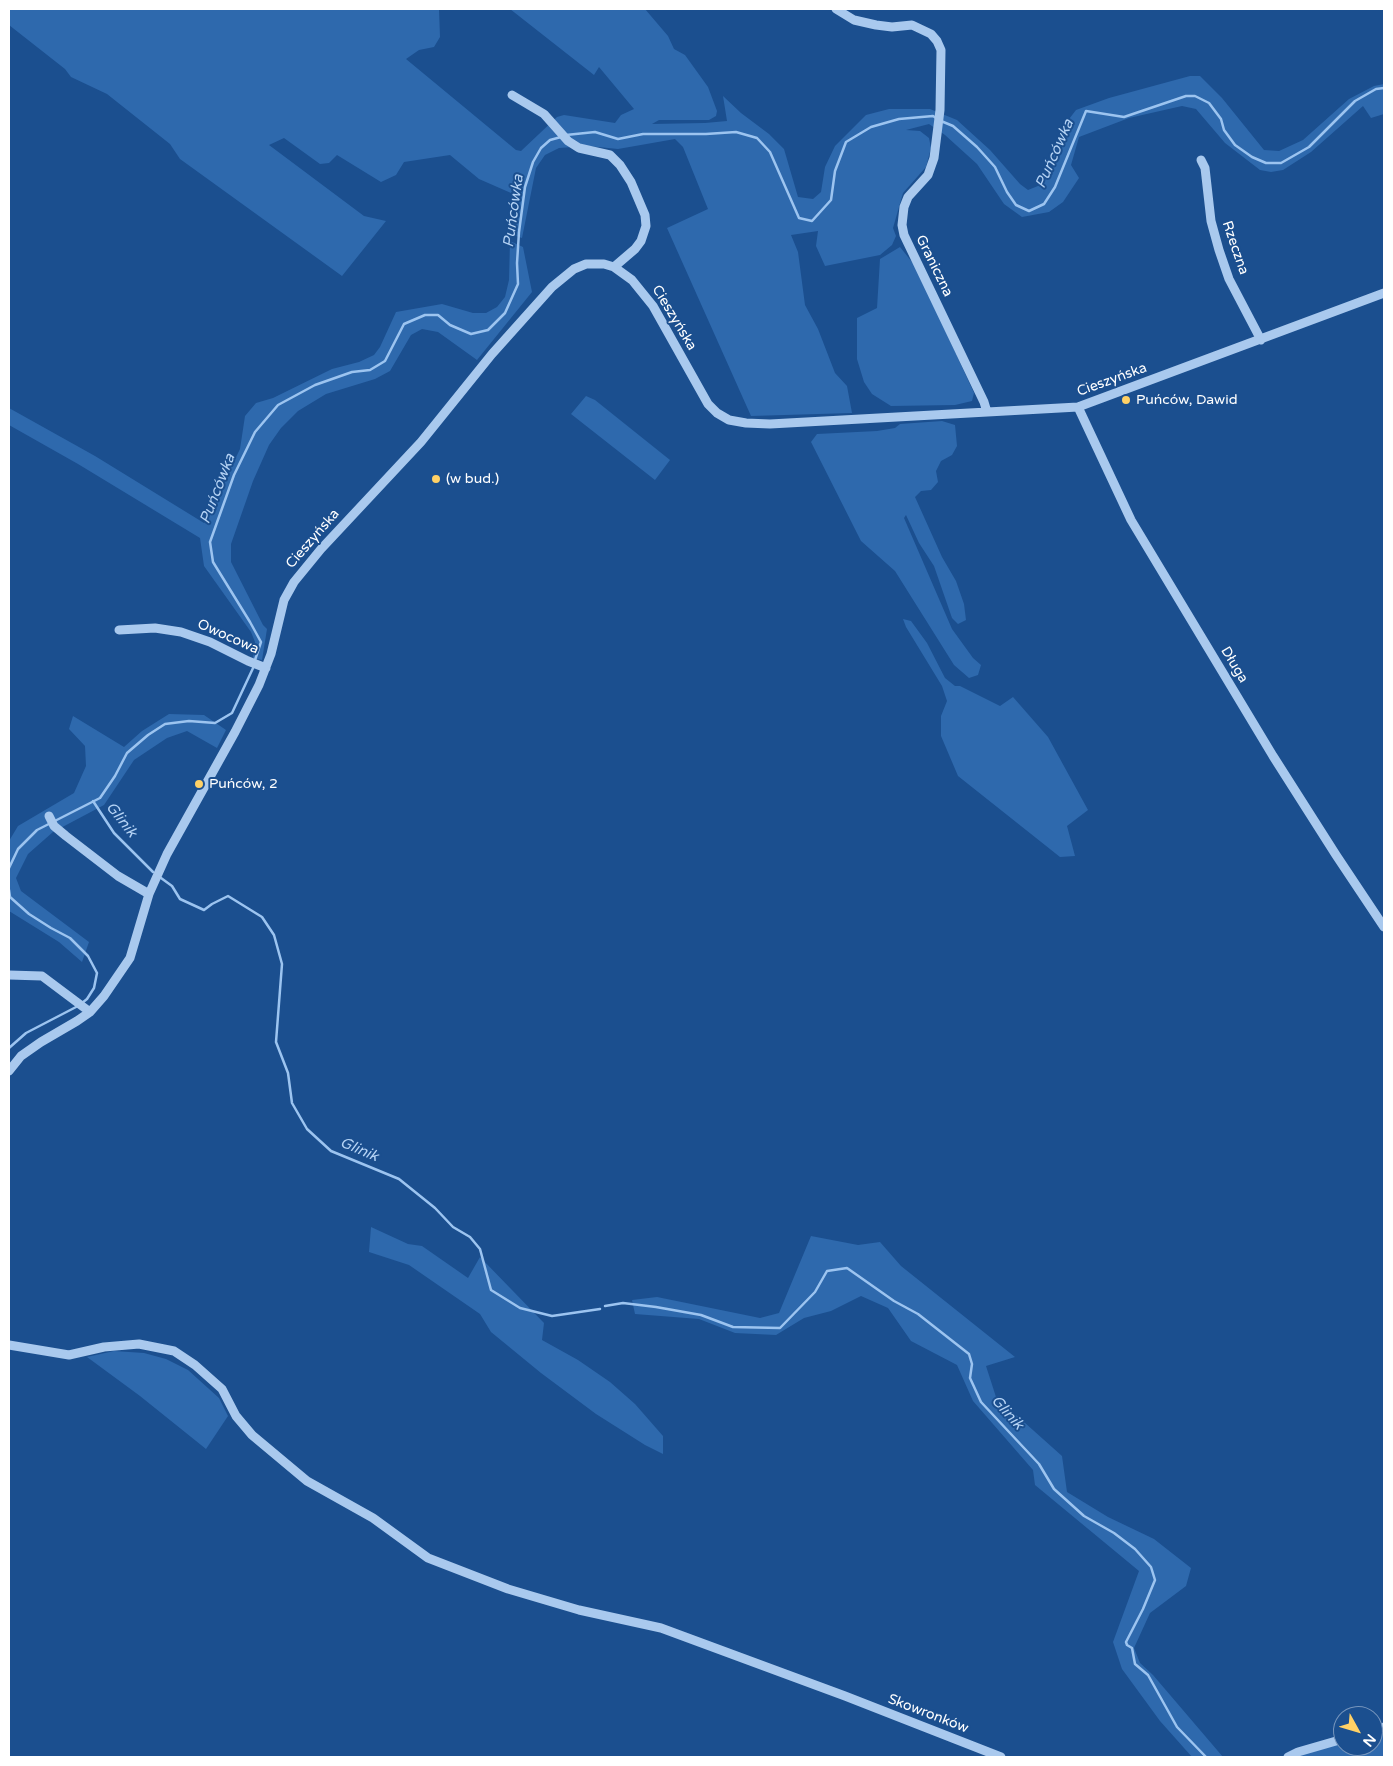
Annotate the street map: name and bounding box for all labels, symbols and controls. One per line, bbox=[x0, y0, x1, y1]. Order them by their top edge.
water label: Puńcówka bbox=[1032, 117, 1078, 191]
water label: Puńcówka bbox=[500, 173, 528, 249]
street label: Rzeczna bbox=[1218, 219, 1252, 277]
street label: Graniczna bbox=[912, 232, 956, 300]
street label: Cieszyńska bbox=[648, 282, 700, 354]
street label: Cieszyńska bbox=[1075, 360, 1149, 400]
place label: Puńców, Dawid bbox=[1136, 392, 1238, 408]
marker: Puńców, Dawid bbox=[1120, 394, 1132, 406]
water label: Puńcówka bbox=[196, 451, 240, 527]
place label: (w bud.) bbox=[446, 471, 499, 487]
marker: (w bud.) bbox=[430, 473, 442, 485]
street label: Cieszyńska bbox=[283, 506, 343, 572]
street label: Owocowa bbox=[195, 616, 261, 658]
street label: Długa bbox=[1217, 644, 1251, 686]
place label: Puńców, 2 bbox=[209, 776, 278, 792]
marker: Puńców, 2 bbox=[193, 778, 205, 790]
water label: Glinik bbox=[102, 799, 140, 841]
water label: Glinik bbox=[337, 1134, 381, 1166]
water label: Glinik bbox=[987, 1392, 1027, 1434]
street label: Skowronków bbox=[885, 1691, 971, 1737]
north arrow bbox=[1333, 1706, 1383, 1756]
text: N bbox=[1359, 1730, 1379, 1750]

